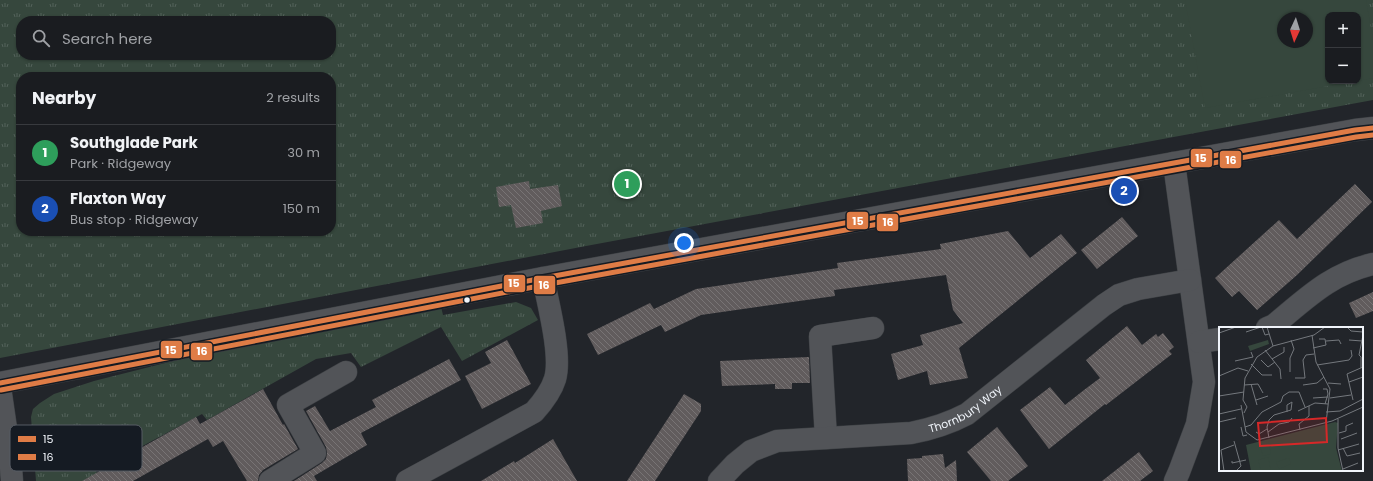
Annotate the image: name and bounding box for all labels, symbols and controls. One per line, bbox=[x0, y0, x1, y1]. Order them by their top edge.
north arrow bbox=[1277, 12, 1313, 48]
map controls bbox=[1325, 12, 1361, 84]
button: + bbox=[1325, 12, 1361, 48]
search box bbox=[16, 16, 336, 60]
icon: search bbox=[30, 27, 52, 49]
text: Search here bbox=[62, 28, 152, 49]
button: − bbox=[1325, 48, 1361, 84]
text: Nearby bbox=[32, 86, 96, 110]
text: 2 results bbox=[266, 88, 320, 107]
text: Southglade Park bbox=[70, 132, 198, 153]
text: 1 bbox=[43, 143, 47, 162]
text: 30 m bbox=[287, 143, 320, 162]
line badge: 15 bbox=[1190, 148, 1213, 168]
text: 15 bbox=[1195, 150, 1207, 166]
line badge: 16 bbox=[1219, 150, 1242, 169]
text: 16 bbox=[1225, 152, 1237, 168]
text: Park · Ridgeway bbox=[70, 154, 171, 173]
pin: 1 bbox=[614, 169, 640, 199]
pin: 2 bbox=[1111, 176, 1137, 206]
text: Flaxton Way bbox=[70, 188, 166, 209]
text: 2 bbox=[41, 199, 49, 218]
text: 150 m bbox=[283, 199, 320, 218]
text: Bus stop · Ridgeway bbox=[70, 210, 198, 229]
line badge: 15 bbox=[846, 211, 869, 230]
text: 15 bbox=[852, 213, 864, 229]
line badge: 16 bbox=[876, 213, 899, 232]
text: 16 bbox=[882, 214, 894, 230]
your location bbox=[674, 233, 694, 253]
line badge: 15 bbox=[503, 274, 526, 293]
text: 15 bbox=[508, 275, 520, 291]
line badge: 16 bbox=[533, 275, 556, 295]
text: 16 bbox=[538, 277, 550, 293]
unlabelled marker bbox=[462, 295, 472, 305]
inset map bbox=[1219, 327, 1363, 471]
line badge: 15 bbox=[160, 340, 183, 359]
text: 15 bbox=[165, 342, 177, 358]
line badge: 16 bbox=[190, 342, 213, 361]
text: 16 bbox=[196, 343, 208, 359]
street label: Thornbury Way bbox=[927, 381, 1006, 437]
legend bbox=[10, 425, 142, 471]
text: 15 bbox=[43, 431, 54, 447]
text: 16 bbox=[43, 449, 54, 465]

